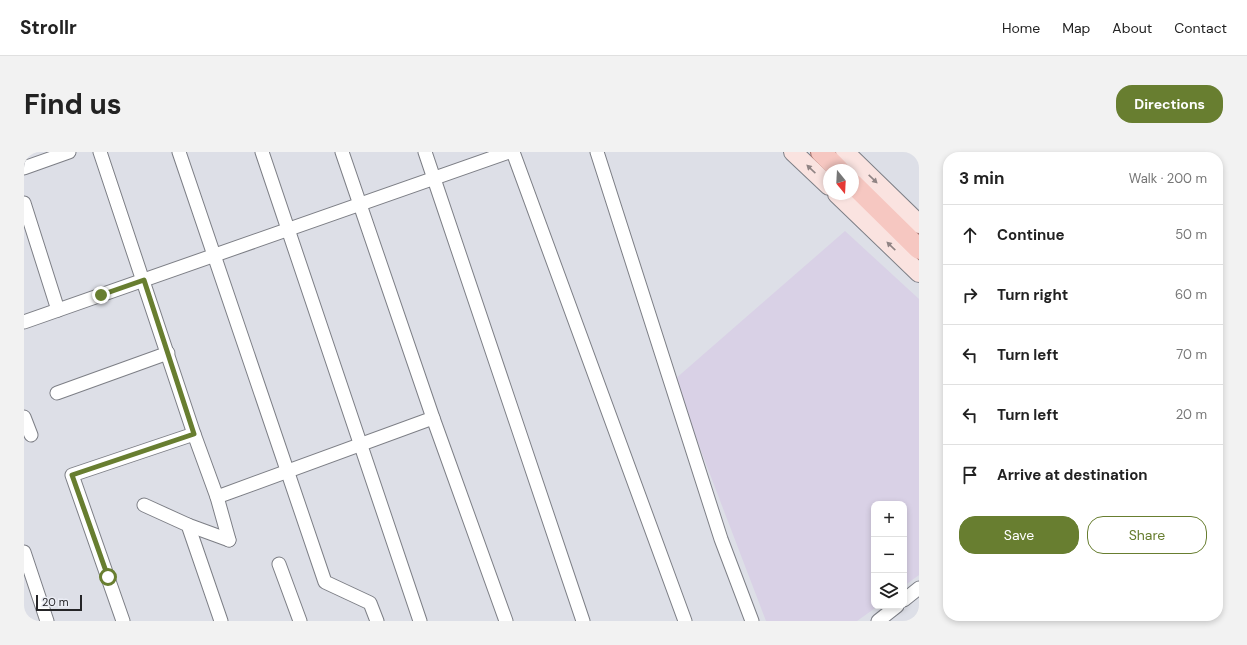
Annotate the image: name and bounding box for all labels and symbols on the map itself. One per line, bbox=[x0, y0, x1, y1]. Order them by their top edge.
one-way arrow bbox=[806, 164, 816, 174]
north arrow bbox=[823, 164, 859, 200]
one-way arrow bbox=[868, 174, 878, 184]
one-way arrow bbox=[886, 241, 896, 251]
route end bbox=[92, 286, 110, 304]
route start bbox=[99, 568, 117, 586]
scale bar bbox=[36, 593, 82, 612]

